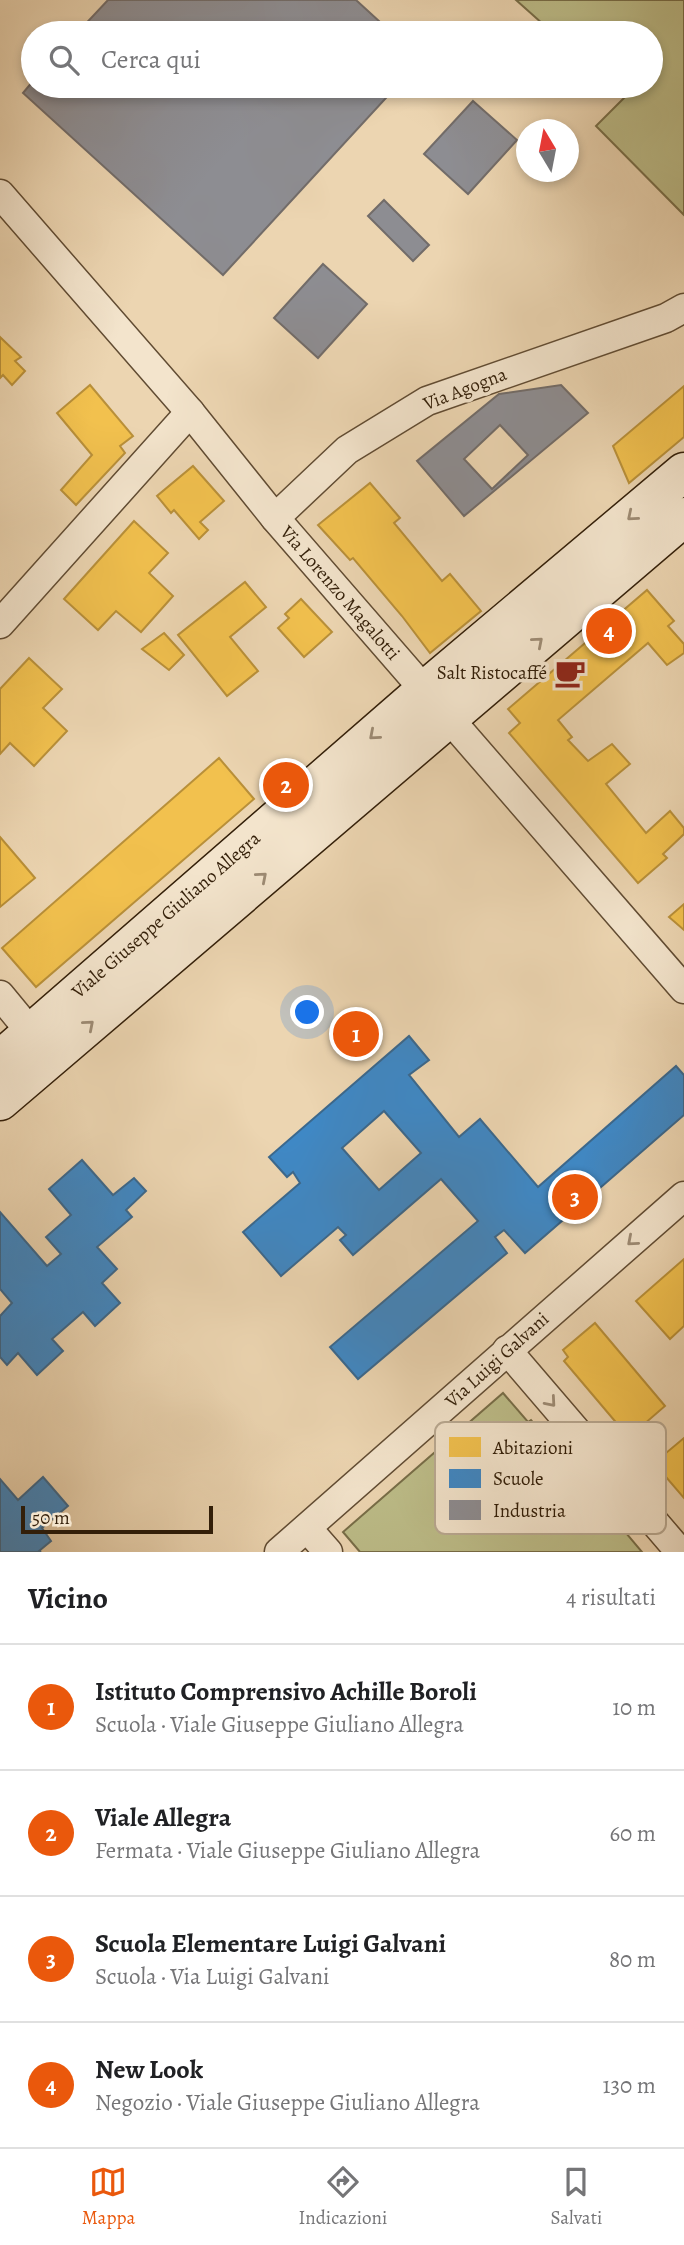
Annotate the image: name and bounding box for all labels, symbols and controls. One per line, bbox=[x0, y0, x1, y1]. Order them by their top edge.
search box bbox=[21, 21, 663, 98]
icon: search bbox=[45, 41, 83, 79]
text: Cerca qui bbox=[101, 42, 201, 77]
north arrow bbox=[516, 119, 579, 182]
street label: Via Agogna bbox=[418, 361, 511, 417]
one-way arrow bbox=[627, 508, 640, 520]
street label: Via Lorenzo Magalotti bbox=[274, 519, 406, 666]
pin: 4 bbox=[586, 605, 632, 657]
one-way arrow bbox=[529, 638, 542, 650]
cafe icon: Salt Ristocaffé bbox=[553, 656, 587, 690]
place label: Salt Ristocaffé bbox=[437, 660, 547, 686]
one-way arrow bbox=[369, 727, 382, 739]
pin: 2 bbox=[263, 759, 309, 811]
street label: Viale Giuseppe Giuliano Allegra bbox=[65, 826, 266, 1005]
one-way arrow bbox=[254, 873, 267, 885]
your location bbox=[290, 995, 324, 1029]
pin: 1 bbox=[333, 1008, 379, 1060]
one-way arrow bbox=[81, 1021, 94, 1033]
pin: 3 bbox=[552, 1171, 598, 1223]
one-way arrow bbox=[628, 1233, 641, 1245]
street label: Via Luigi Galvani bbox=[439, 1306, 555, 1414]
one-way arrow bbox=[543, 1394, 555, 1407]
legend bbox=[435, 1422, 666, 1534]
text: Abitazioni bbox=[492, 1435, 573, 1461]
text: Scuole bbox=[493, 1466, 544, 1492]
text: Industria bbox=[493, 1498, 566, 1524]
scale bar bbox=[21, 1503, 214, 1535]
text: 50 m bbox=[32, 1505, 70, 1531]
text: Vicino bbox=[28, 1578, 108, 1618]
text: 4 risultati bbox=[566, 1582, 656, 1613]
text: Istituto Comprensivo Achille Boroli bbox=[95, 1674, 477, 1709]
text: 1 bbox=[47, 1692, 55, 1723]
text: 10 m bbox=[612, 1692, 656, 1723]
text: Scuola · Viale Giuseppe Giuliano Allegra bbox=[95, 1709, 464, 1740]
text: Viale Allegra bbox=[95, 1800, 231, 1835]
text: 2 bbox=[45, 1818, 57, 1849]
text: 60 m bbox=[609, 1818, 656, 1849]
text: Fermata · Viale Giuseppe Giuliano Allegra bbox=[95, 1835, 480, 1866]
text: Scuola Elementare Luigi Galvani bbox=[95, 1926, 446, 1961]
text: 3 bbox=[46, 1944, 56, 1975]
text: 80 m bbox=[609, 1944, 656, 1975]
text: Scuola · Via Luigi Galvani bbox=[95, 1961, 330, 1992]
text: New Look bbox=[95, 2052, 203, 2087]
text: 4 bbox=[46, 2070, 56, 2101]
text: 130 m bbox=[603, 2070, 656, 2101]
text: Negozio · Viale Giuseppe Giuliano Allegra bbox=[95, 2087, 480, 2118]
tab: Mappa bbox=[82, 2163, 135, 2231]
tab: Indicazioni bbox=[299, 2163, 387, 2231]
tab: Salvati bbox=[551, 2163, 602, 2231]

